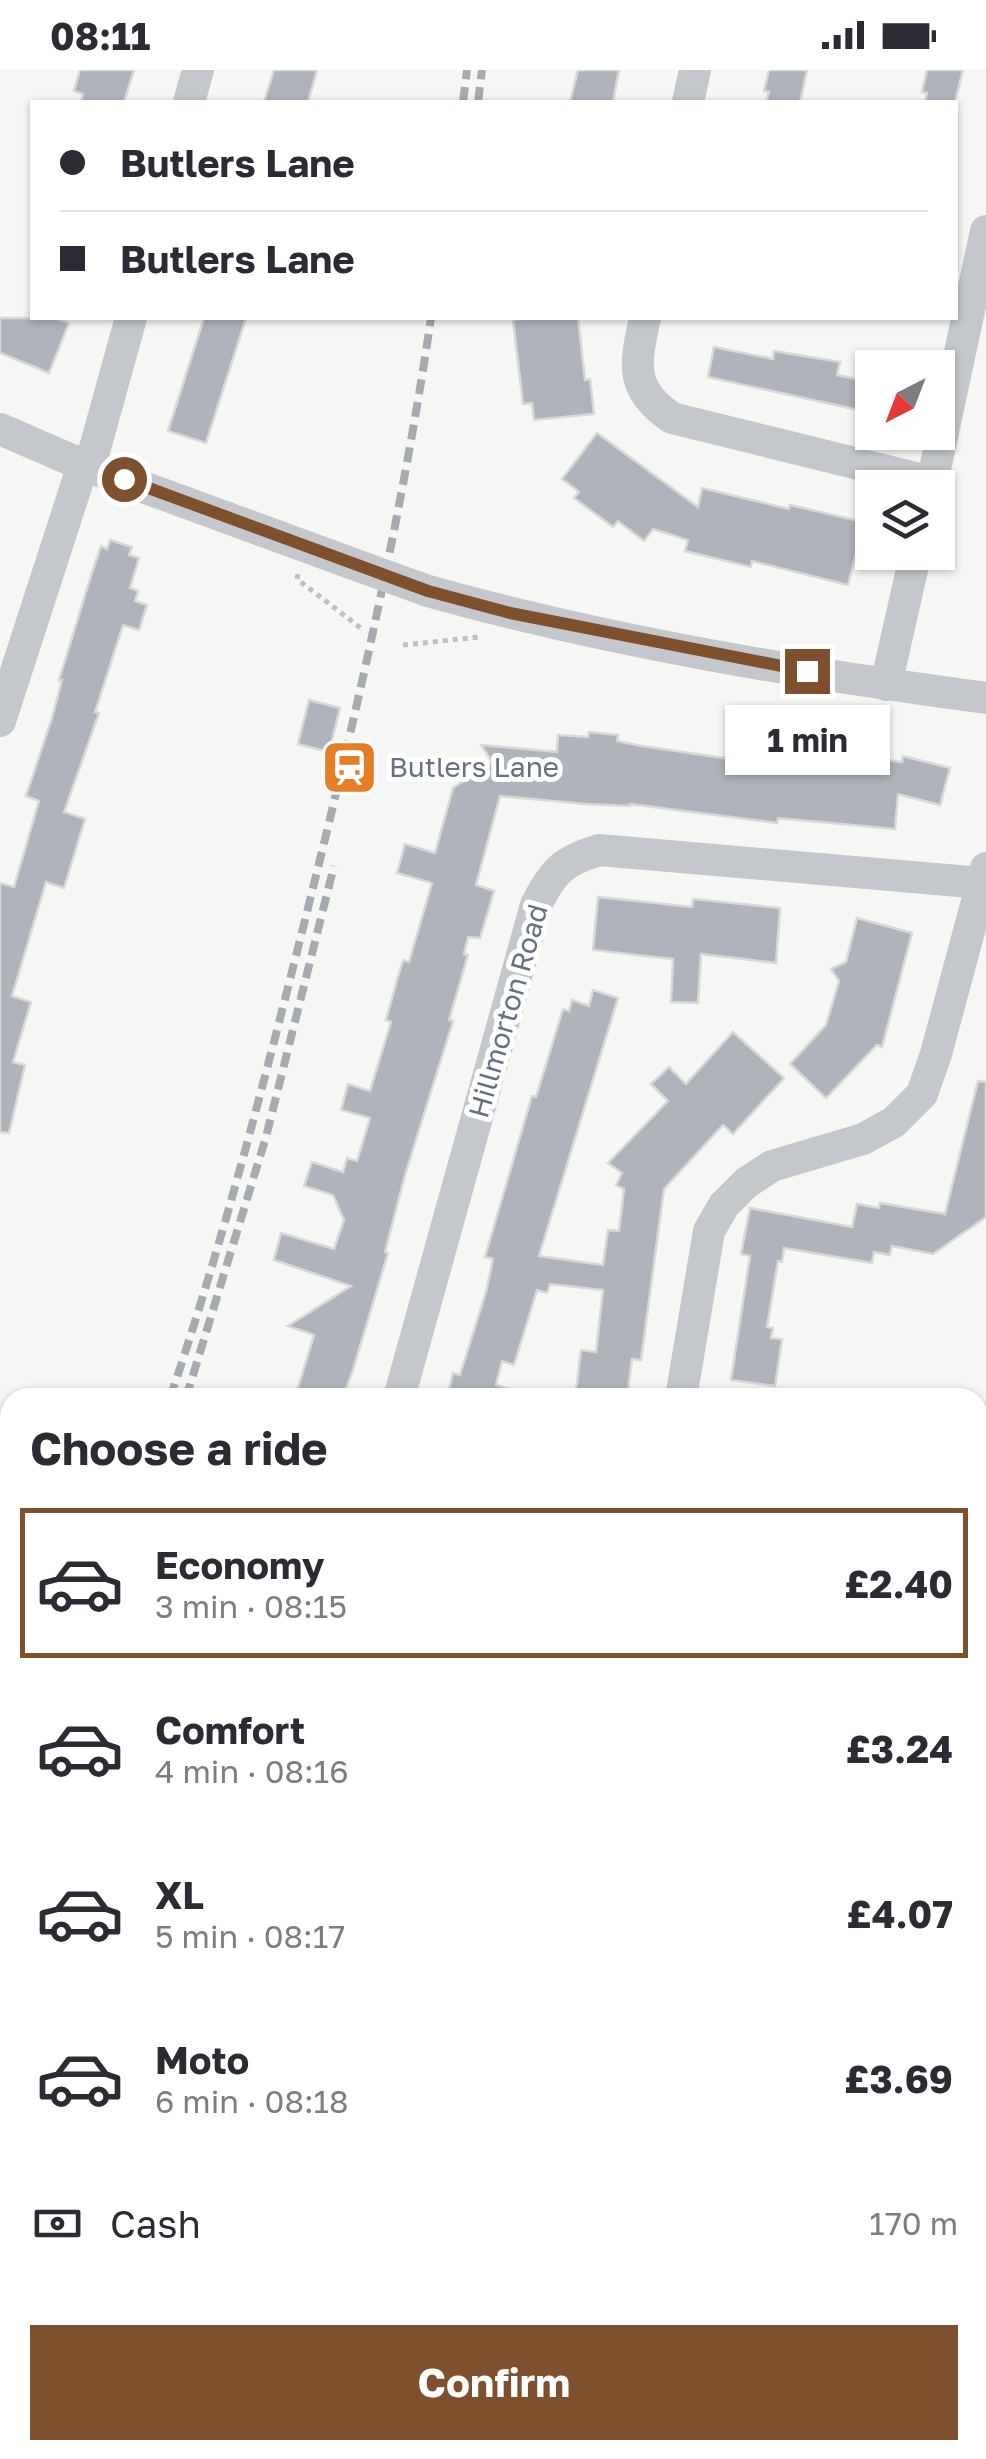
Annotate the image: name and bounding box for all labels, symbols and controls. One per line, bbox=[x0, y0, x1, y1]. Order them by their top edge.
text: 08:11 bbox=[50, 13, 150, 58]
text: Butlers Lane bbox=[120, 140, 355, 185]
text: Butlers Lane bbox=[120, 236, 355, 281]
north arrow bbox=[855, 350, 955, 450]
map controls bbox=[855, 350, 955, 570]
route start bbox=[102, 457, 147, 502]
button: layers bbox=[855, 470, 955, 570]
route end bbox=[785, 649, 830, 694]
callout: 1 min bbox=[724, 706, 890, 776]
text: 1 min bbox=[767, 721, 848, 759]
station icon: Butlers Lane bbox=[320, 737, 380, 797]
place label: Butlers Lane bbox=[389, 750, 559, 783]
street label: Hillmorton Road bbox=[461, 900, 554, 1121]
text: Choose a ride bbox=[30, 1421, 328, 1475]
icon: car bbox=[35, 1538, 125, 1628]
text: Economy bbox=[155, 1542, 324, 1587]
text: £2.40 bbox=[844, 1561, 953, 1606]
text: 3 min · 08:15 bbox=[155, 1587, 347, 1625]
icon: car bbox=[35, 1703, 125, 1793]
text: Comfort bbox=[155, 1707, 305, 1752]
text: £3.24 bbox=[846, 1726, 953, 1771]
text: 4 min · 08:16 bbox=[155, 1752, 349, 1790]
icon: car bbox=[35, 1868, 125, 1958]
text: XL bbox=[155, 1872, 204, 1917]
text: £4.07 bbox=[847, 1891, 953, 1936]
text: 5 min · 08:17 bbox=[155, 1917, 345, 1955]
icon: car bbox=[35, 2033, 125, 2123]
text: Moto bbox=[155, 2037, 249, 2082]
text: £3.69 bbox=[844, 2056, 953, 2101]
text: 6 min · 08:18 bbox=[155, 2082, 349, 2120]
icon: cash bbox=[30, 2196, 85, 2251]
text: Cash bbox=[110, 2201, 201, 2246]
text: 170 m bbox=[869, 2204, 958, 2242]
button: Confirm bbox=[30, 2325, 958, 2440]

